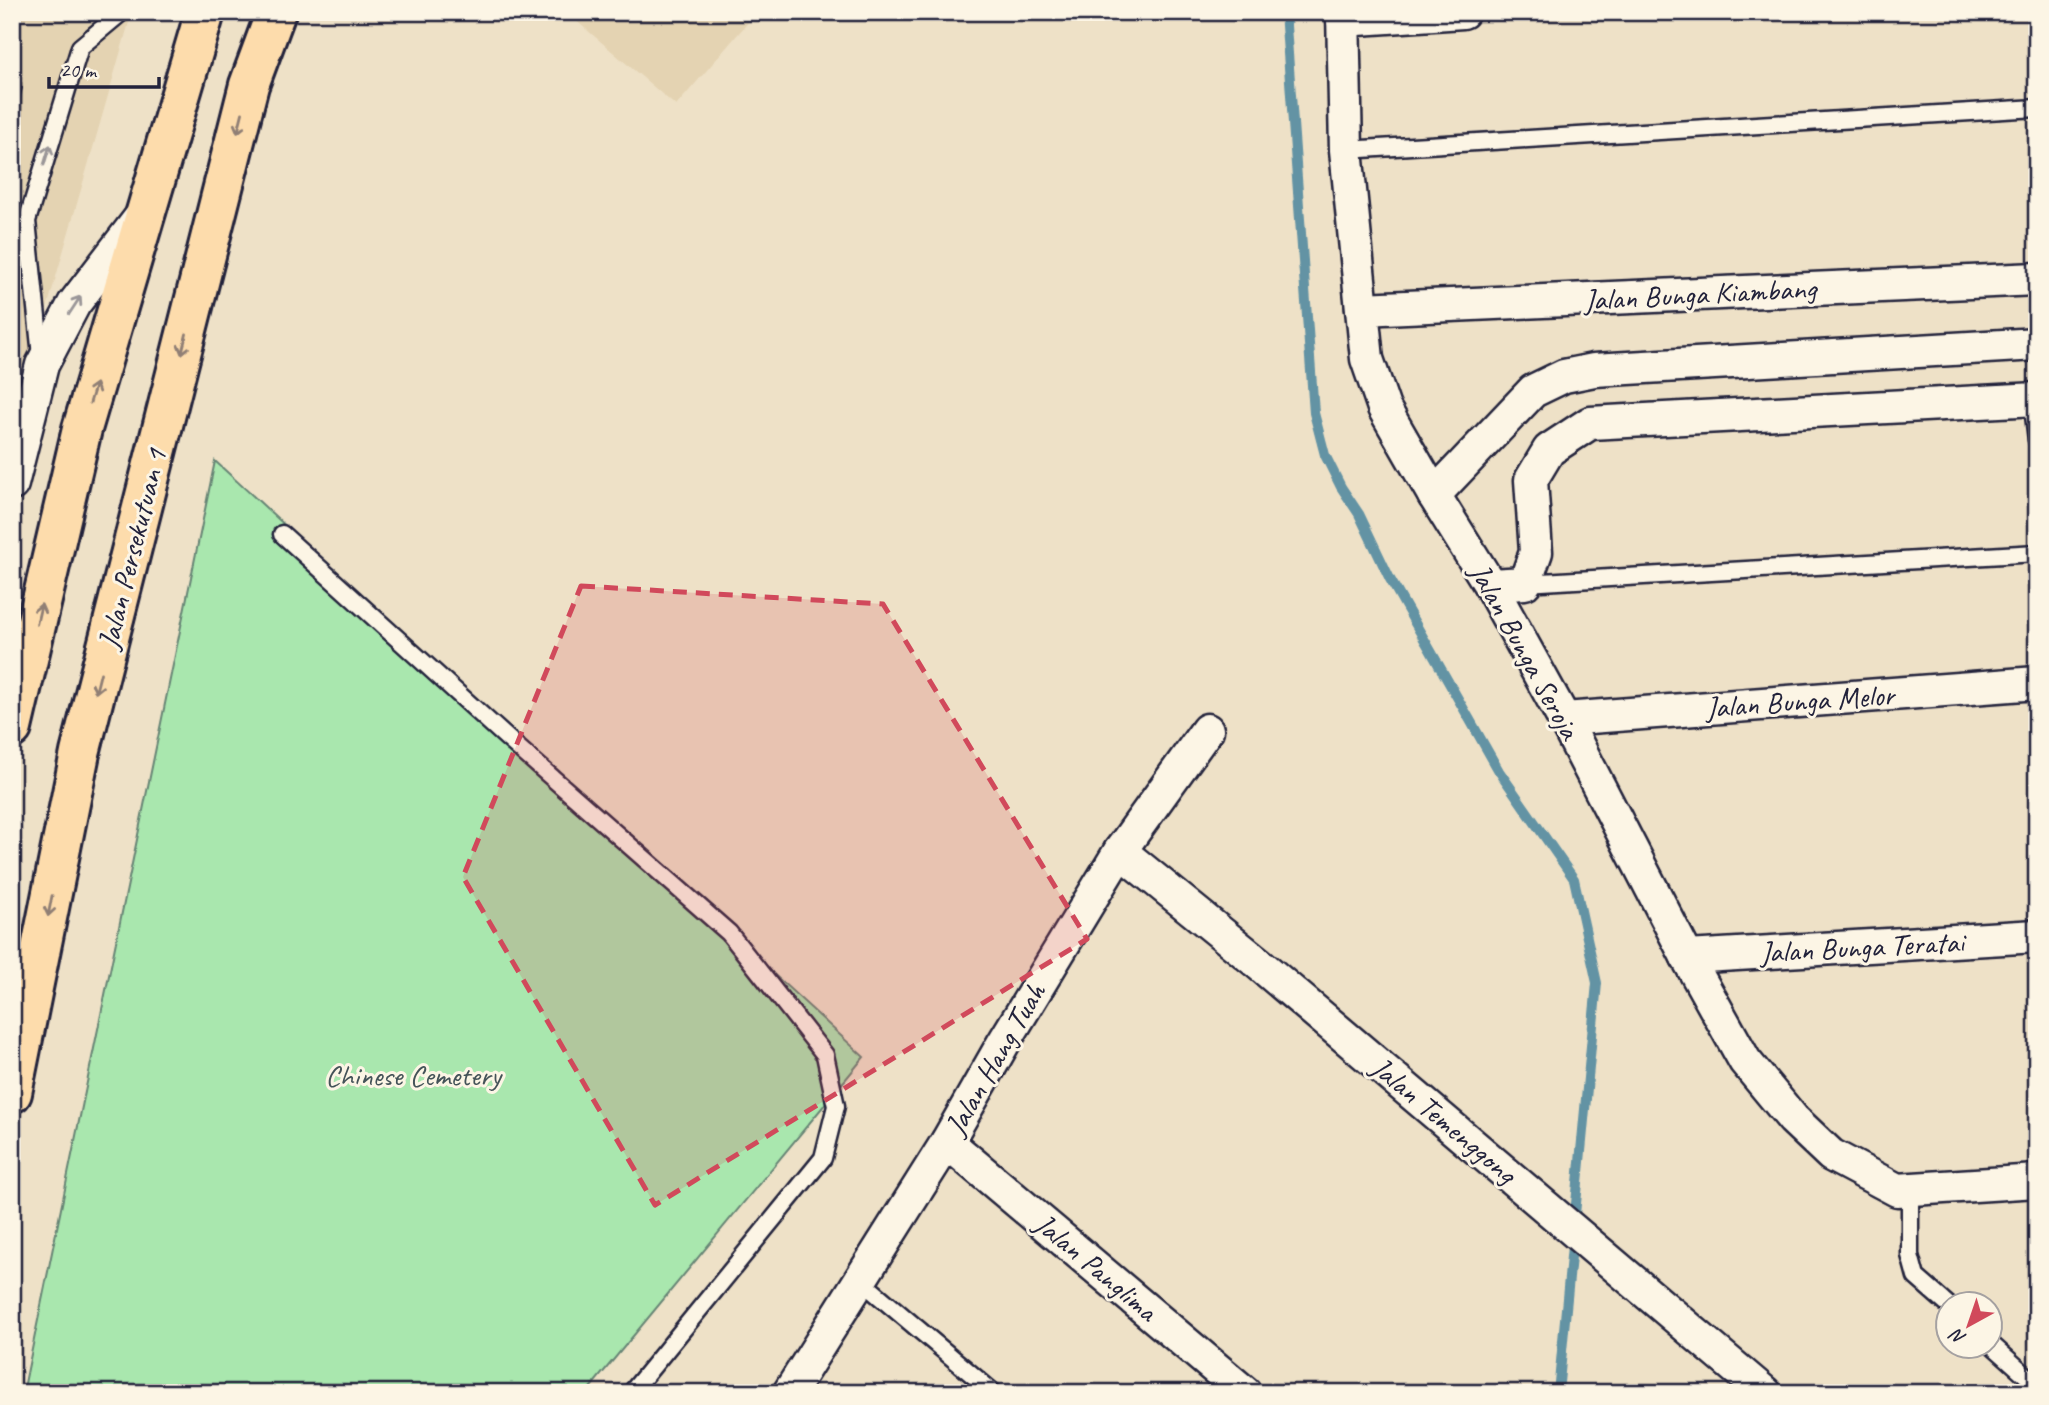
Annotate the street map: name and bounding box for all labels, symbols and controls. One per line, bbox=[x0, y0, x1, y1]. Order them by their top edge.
scale bar bbox=[49, 46, 159, 90]
text: 20 m bbox=[60, 57, 98, 83]
one-way arrow bbox=[232, 112, 245, 134]
one-way arrow bbox=[42, 145, 54, 167]
street label: Jalan Bunga Kiambang bbox=[1581, 269, 1819, 319]
one-way arrow bbox=[67, 296, 82, 315]
one-way arrow bbox=[177, 332, 190, 355]
one-way arrow bbox=[87, 382, 100, 404]
street label: Jalan Persekutuan 1 bbox=[88, 444, 176, 655]
street label: Jalan Bunga Seroja bbox=[1460, 555, 1590, 747]
one-way arrow bbox=[33, 603, 46, 626]
one-way arrow bbox=[91, 671, 104, 694]
street label: Jalan Bunga Melor bbox=[1703, 675, 1898, 727]
one-way arrow bbox=[42, 894, 56, 917]
street label: Jalan Bunga Teratai bbox=[1757, 923, 1968, 971]
street label: Jalan Hang Tuah bbox=[935, 975, 1054, 1143]
street label: Jalan Temenggong bbox=[1362, 1047, 1526, 1193]
park label: Chinese Cemetery bbox=[325, 1056, 503, 1094]
street label: Jalan Panglima bbox=[1025, 1203, 1167, 1331]
north arrow bbox=[1934, 1290, 2004, 1360]
text: N bbox=[1944, 1322, 1971, 1350]

